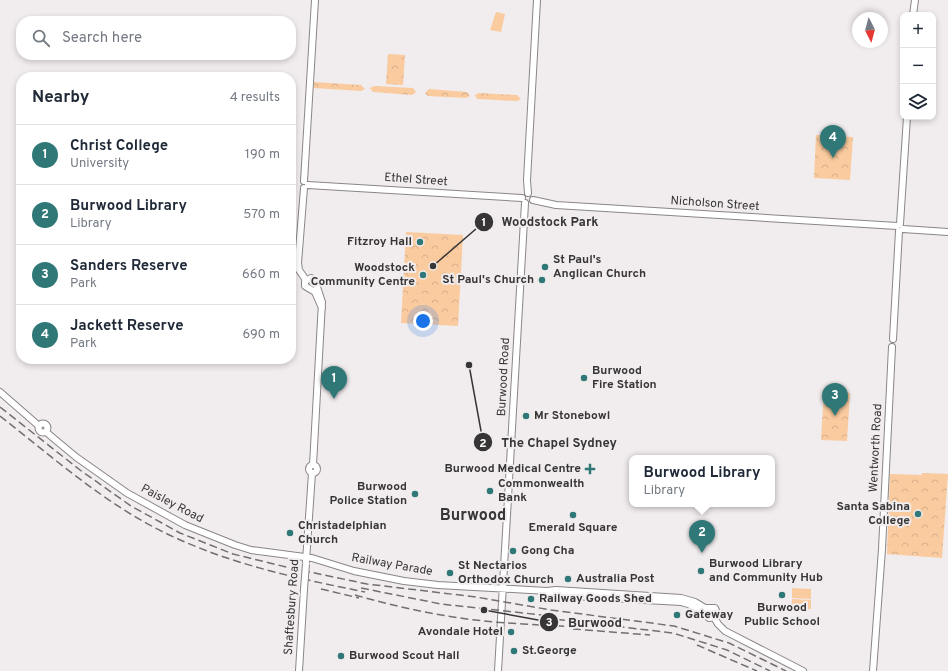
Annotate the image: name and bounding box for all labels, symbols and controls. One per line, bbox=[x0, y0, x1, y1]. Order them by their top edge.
north arrow bbox=[852, 12, 888, 48]
map controls bbox=[900, 12, 936, 120]
button: + bbox=[900, 12, 936, 48]
search box bbox=[16, 16, 296, 60]
icon: search bbox=[30, 27, 52, 49]
text: Search here bbox=[62, 29, 142, 48]
button: − bbox=[900, 48, 936, 84]
button: layers bbox=[900, 84, 936, 120]
text: Nearby bbox=[32, 87, 89, 109]
text: 4 results bbox=[230, 90, 280, 106]
pin: 4 bbox=[820, 125, 846, 158]
text: Christ College bbox=[70, 137, 168, 156]
text: 1 bbox=[42, 147, 48, 163]
text: 190 m bbox=[245, 147, 280, 163]
text: University bbox=[70, 156, 129, 172]
street label: Ethel Street bbox=[384, 170, 448, 190]
street label: Nicholson Street bbox=[670, 193, 760, 215]
text: Burwood Library bbox=[70, 197, 187, 216]
text: 2 bbox=[41, 207, 49, 223]
text: 570 m bbox=[243, 207, 280, 223]
callout: Woodstock Park bbox=[474, 209, 607, 234]
text: 1 bbox=[482, 215, 486, 231]
text: Woodstock Park bbox=[501, 215, 599, 231]
text: Library bbox=[70, 216, 112, 232]
place label: Fitzroy Hall bbox=[347, 234, 412, 250]
marker: Fitzroy Hall bbox=[415, 237, 425, 247]
place label: St Paul's Anglican Church bbox=[553, 252, 646, 282]
text: Sanders Reserve bbox=[70, 257, 188, 276]
place label: Woodstock Community Centre bbox=[311, 260, 415, 290]
marker: St Paul's Anglican Church bbox=[540, 262, 550, 272]
text: 3 bbox=[41, 267, 49, 283]
text: 660 m bbox=[242, 267, 280, 283]
marker: Woodstock Community Centre bbox=[418, 270, 428, 280]
place label: St Paul's Church bbox=[442, 272, 534, 288]
marker: St Paul's Church bbox=[537, 275, 547, 285]
text: Park bbox=[70, 276, 97, 292]
your location bbox=[413, 311, 433, 331]
text: Jackett Reserve bbox=[70, 317, 184, 336]
text: 4 bbox=[41, 327, 49, 343]
text: 690 m bbox=[243, 327, 280, 343]
text: Park bbox=[70, 336, 97, 352]
street label: Burwood Road bbox=[494, 337, 514, 417]
place label: Burwood Fire Station bbox=[592, 363, 657, 393]
pin: 1 bbox=[321, 366, 347, 399]
marker: Burwood Fire Station bbox=[579, 373, 589, 383]
pin: 3 bbox=[822, 383, 848, 416]
street label: Wentworth Road bbox=[866, 403, 886, 493]
place label: Mr Stonebowl bbox=[534, 408, 610, 424]
marker: Mr Stonebowl bbox=[521, 411, 531, 421]
callout: The Chapel Sydney bbox=[473, 430, 625, 455]
text: 2 bbox=[479, 436, 487, 452]
text: The Chapel Sydney bbox=[501, 436, 617, 452]
popup bbox=[629, 455, 775, 507]
place label: Burwood Medical Centre bbox=[445, 461, 581, 477]
marker: Burwood Medical Centre bbox=[584, 463, 596, 475]
text: Burwood Library bbox=[644, 464, 760, 483]
place label: Commonwealth Bank bbox=[498, 476, 584, 506]
place label: Burwood Police Station bbox=[330, 479, 407, 509]
street label: Paisley Road bbox=[138, 481, 206, 527]
text: Library bbox=[644, 483, 685, 499]
marker: Commonwealth Bank bbox=[485, 486, 495, 496]
marker: Burwood Police Station bbox=[410, 489, 420, 499]
place label: Santa Sabina College bbox=[836, 499, 910, 529]
district label: Burwood bbox=[440, 506, 506, 526]
marker: Santa Sabina College bbox=[913, 509, 923, 519]
marker: Emerald Square bbox=[568, 510, 578, 520]
place label: Christadelphian Church bbox=[298, 518, 387, 548]
place label: Emerald Square bbox=[528, 520, 618, 536]
pin: 2 bbox=[689, 520, 715, 553]
marker: Christadelphian Church bbox=[285, 528, 295, 538]
place label: Gong Cha bbox=[521, 543, 574, 559]
marker: Gong Cha bbox=[508, 546, 518, 556]
street label: Railway Parade bbox=[350, 550, 434, 580]
place label: Burwood Library and Community Hub bbox=[709, 556, 823, 586]
place label: St Nectarios Orthodox Church bbox=[458, 558, 554, 588]
street label: Shaftesbury Road bbox=[281, 559, 303, 655]
marker: Burwood Library and Community Hub bbox=[696, 566, 706, 576]
marker: St Nectarios Orthodox Church bbox=[445, 568, 455, 578]
place label: Australia Post bbox=[576, 571, 655, 587]
marker: Australia Post bbox=[563, 574, 573, 584]
marker: Burwood Public School bbox=[777, 590, 787, 600]
place label: Railway Goods Shed bbox=[539, 591, 652, 607]
marker: Railway Goods Shed bbox=[526, 594, 536, 604]
place label: Burwood Public School bbox=[744, 600, 820, 630]
place label: Gateway bbox=[685, 607, 733, 623]
callout: Burwood bbox=[539, 610, 630, 635]
marker: Gateway bbox=[672, 610, 682, 620]
text: 3 bbox=[545, 615, 553, 631]
text: Burwood bbox=[568, 616, 622, 632]
place label: Avondale Hotel bbox=[418, 624, 503, 640]
marker: Avondale Hotel bbox=[506, 627, 516, 637]
place label: St.George bbox=[522, 643, 577, 659]
marker: St.George bbox=[509, 646, 519, 656]
place label: Burwood Scout Hall bbox=[349, 648, 460, 664]
marker: Burwood Scout Hall bbox=[336, 651, 346, 661]

